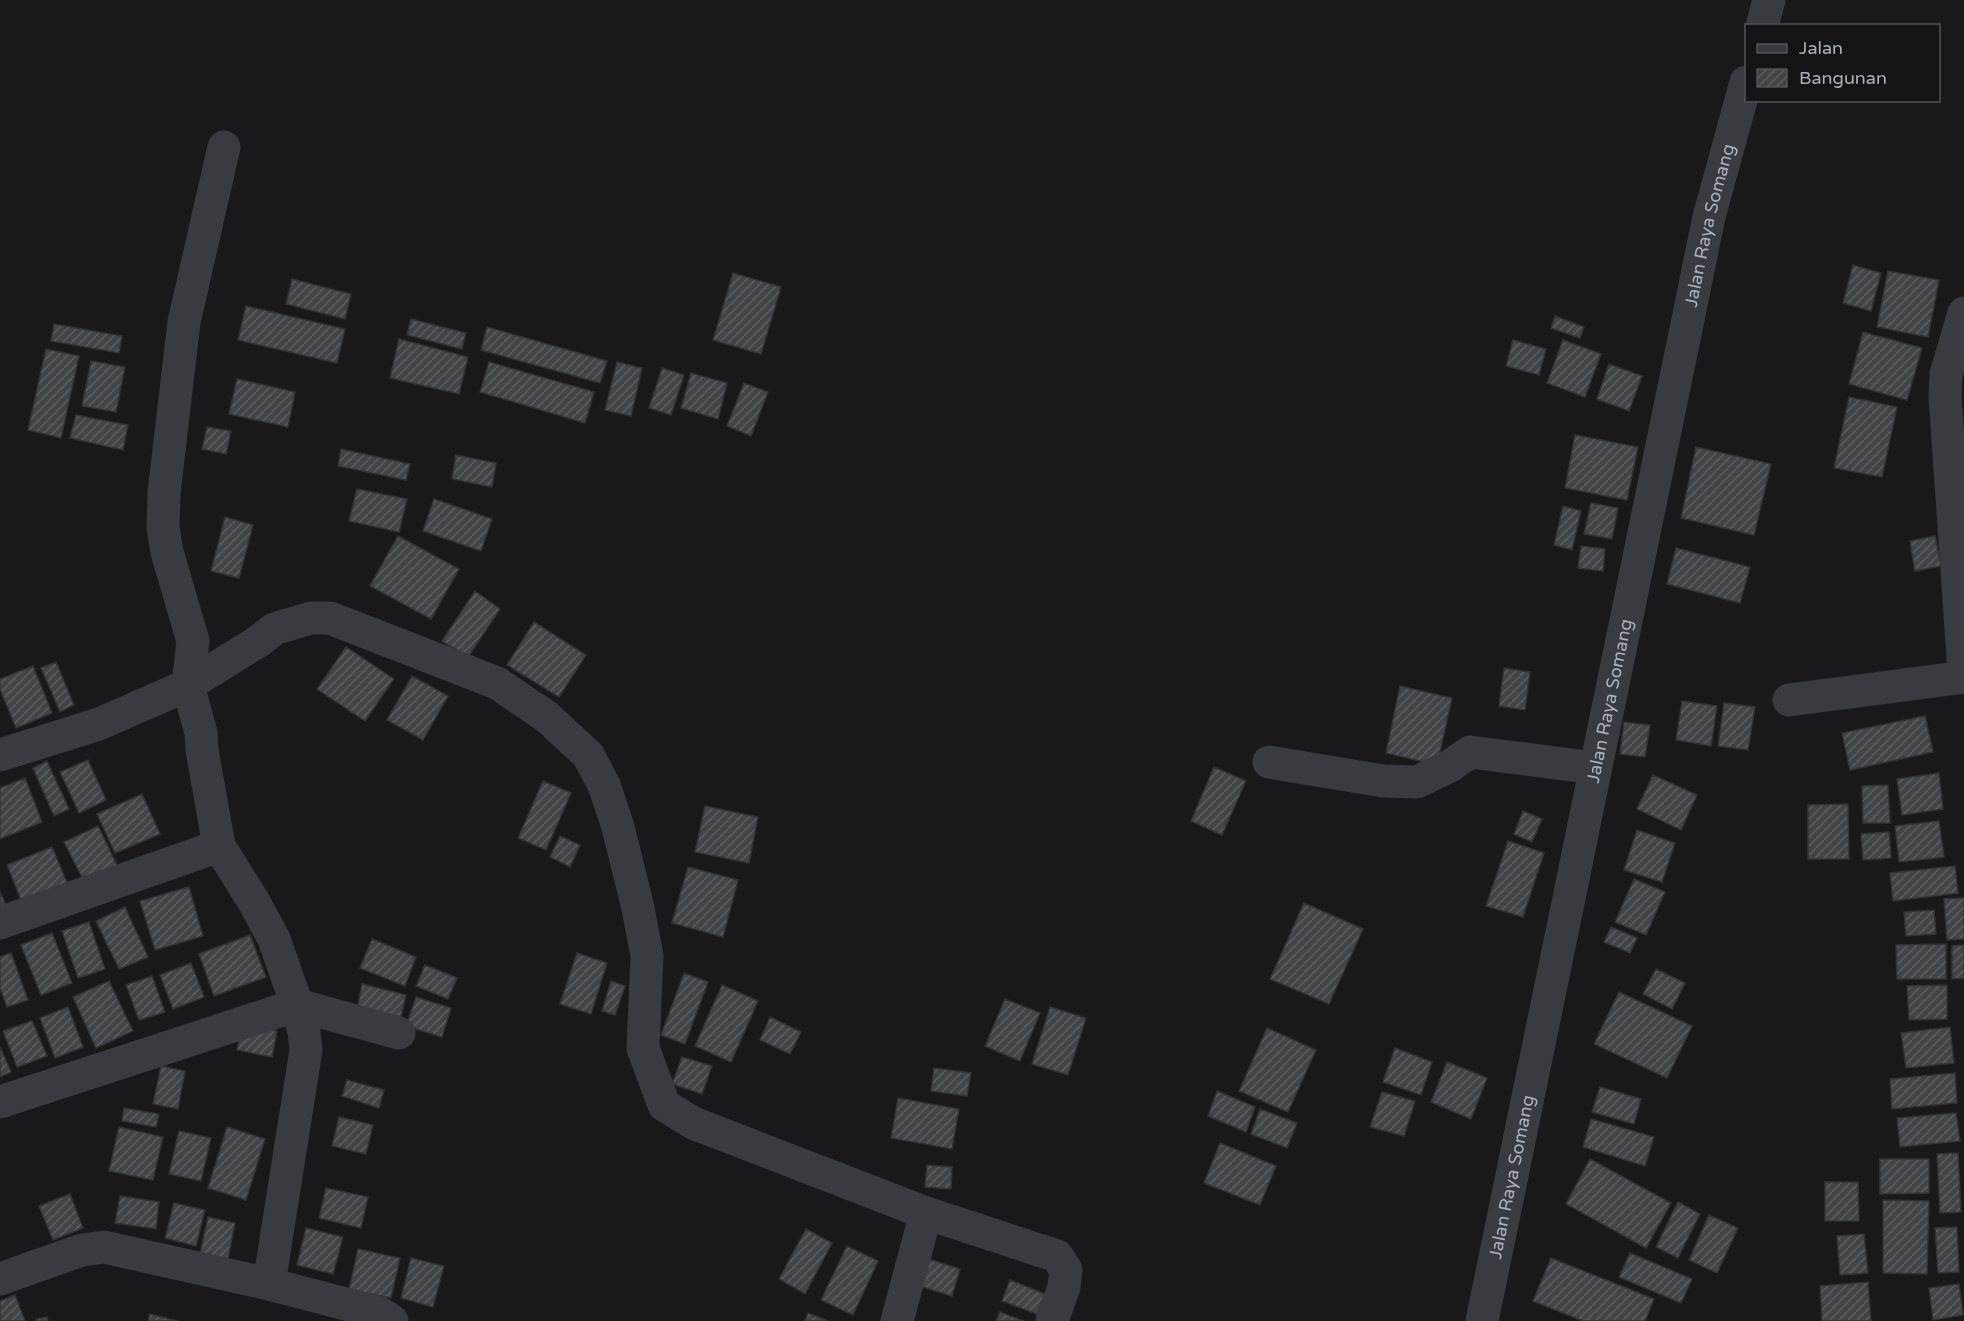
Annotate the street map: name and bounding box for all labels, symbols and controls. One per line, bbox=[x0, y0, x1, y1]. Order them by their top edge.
legend bbox=[1745, 24, 1940, 102]
text: Jalan bbox=[1799, 37, 1843, 59]
text: Bangunan bbox=[1799, 67, 1887, 89]
street label: Jalan Raya Somang bbox=[1680, 141, 1740, 309]
street label: Jalan Raya Somang bbox=[1582, 617, 1637, 785]
street label: Jalan Raya Somang bbox=[1484, 1093, 1539, 1261]

